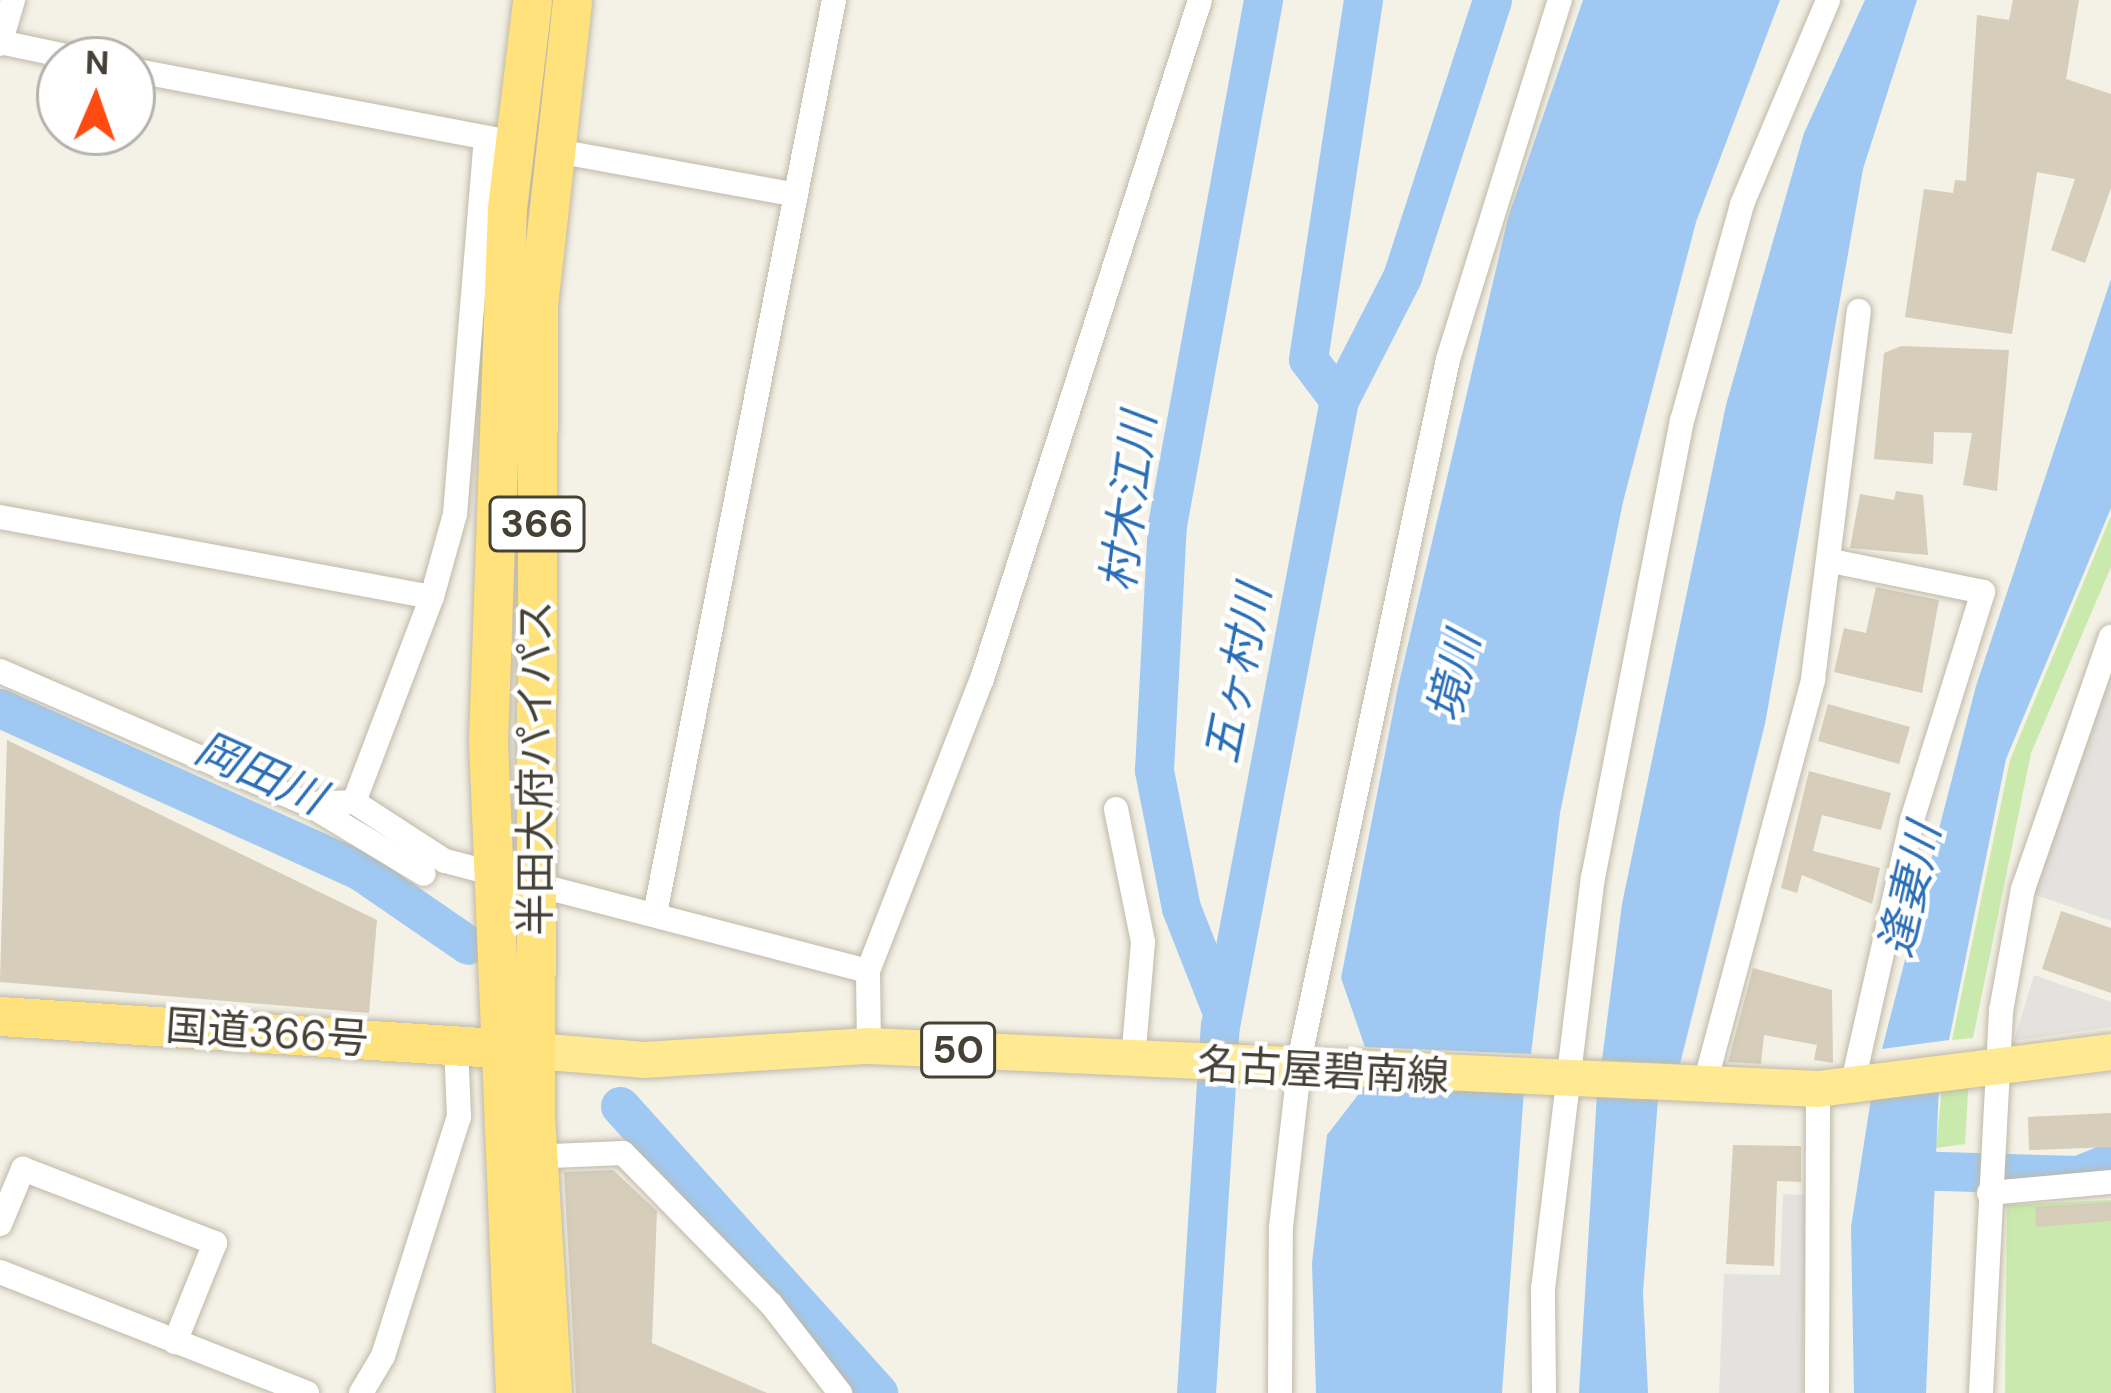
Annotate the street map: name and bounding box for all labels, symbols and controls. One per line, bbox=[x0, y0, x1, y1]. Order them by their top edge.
north arrow bbox=[36, 36, 156, 156]
text: N bbox=[84, 41, 110, 84]
water label: 村木江川 bbox=[1091, 409, 1167, 595]
road number: 366 bbox=[486, 491, 588, 557]
water label: 五ヶ村川 bbox=[1194, 581, 1282, 767]
street label: 半田大府パイパス bbox=[511, 600, 561, 936]
water label: 境川 bbox=[1417, 627, 1491, 727]
water label: 岡田川 bbox=[187, 721, 333, 825]
water label: 逢妻川 bbox=[1869, 818, 1951, 962]
street label: 国道366号 bbox=[164, 1001, 370, 1065]
road number: 50 bbox=[919, 1017, 997, 1083]
street label: 名古屋碧南線 bbox=[1196, 1039, 1450, 1103]

